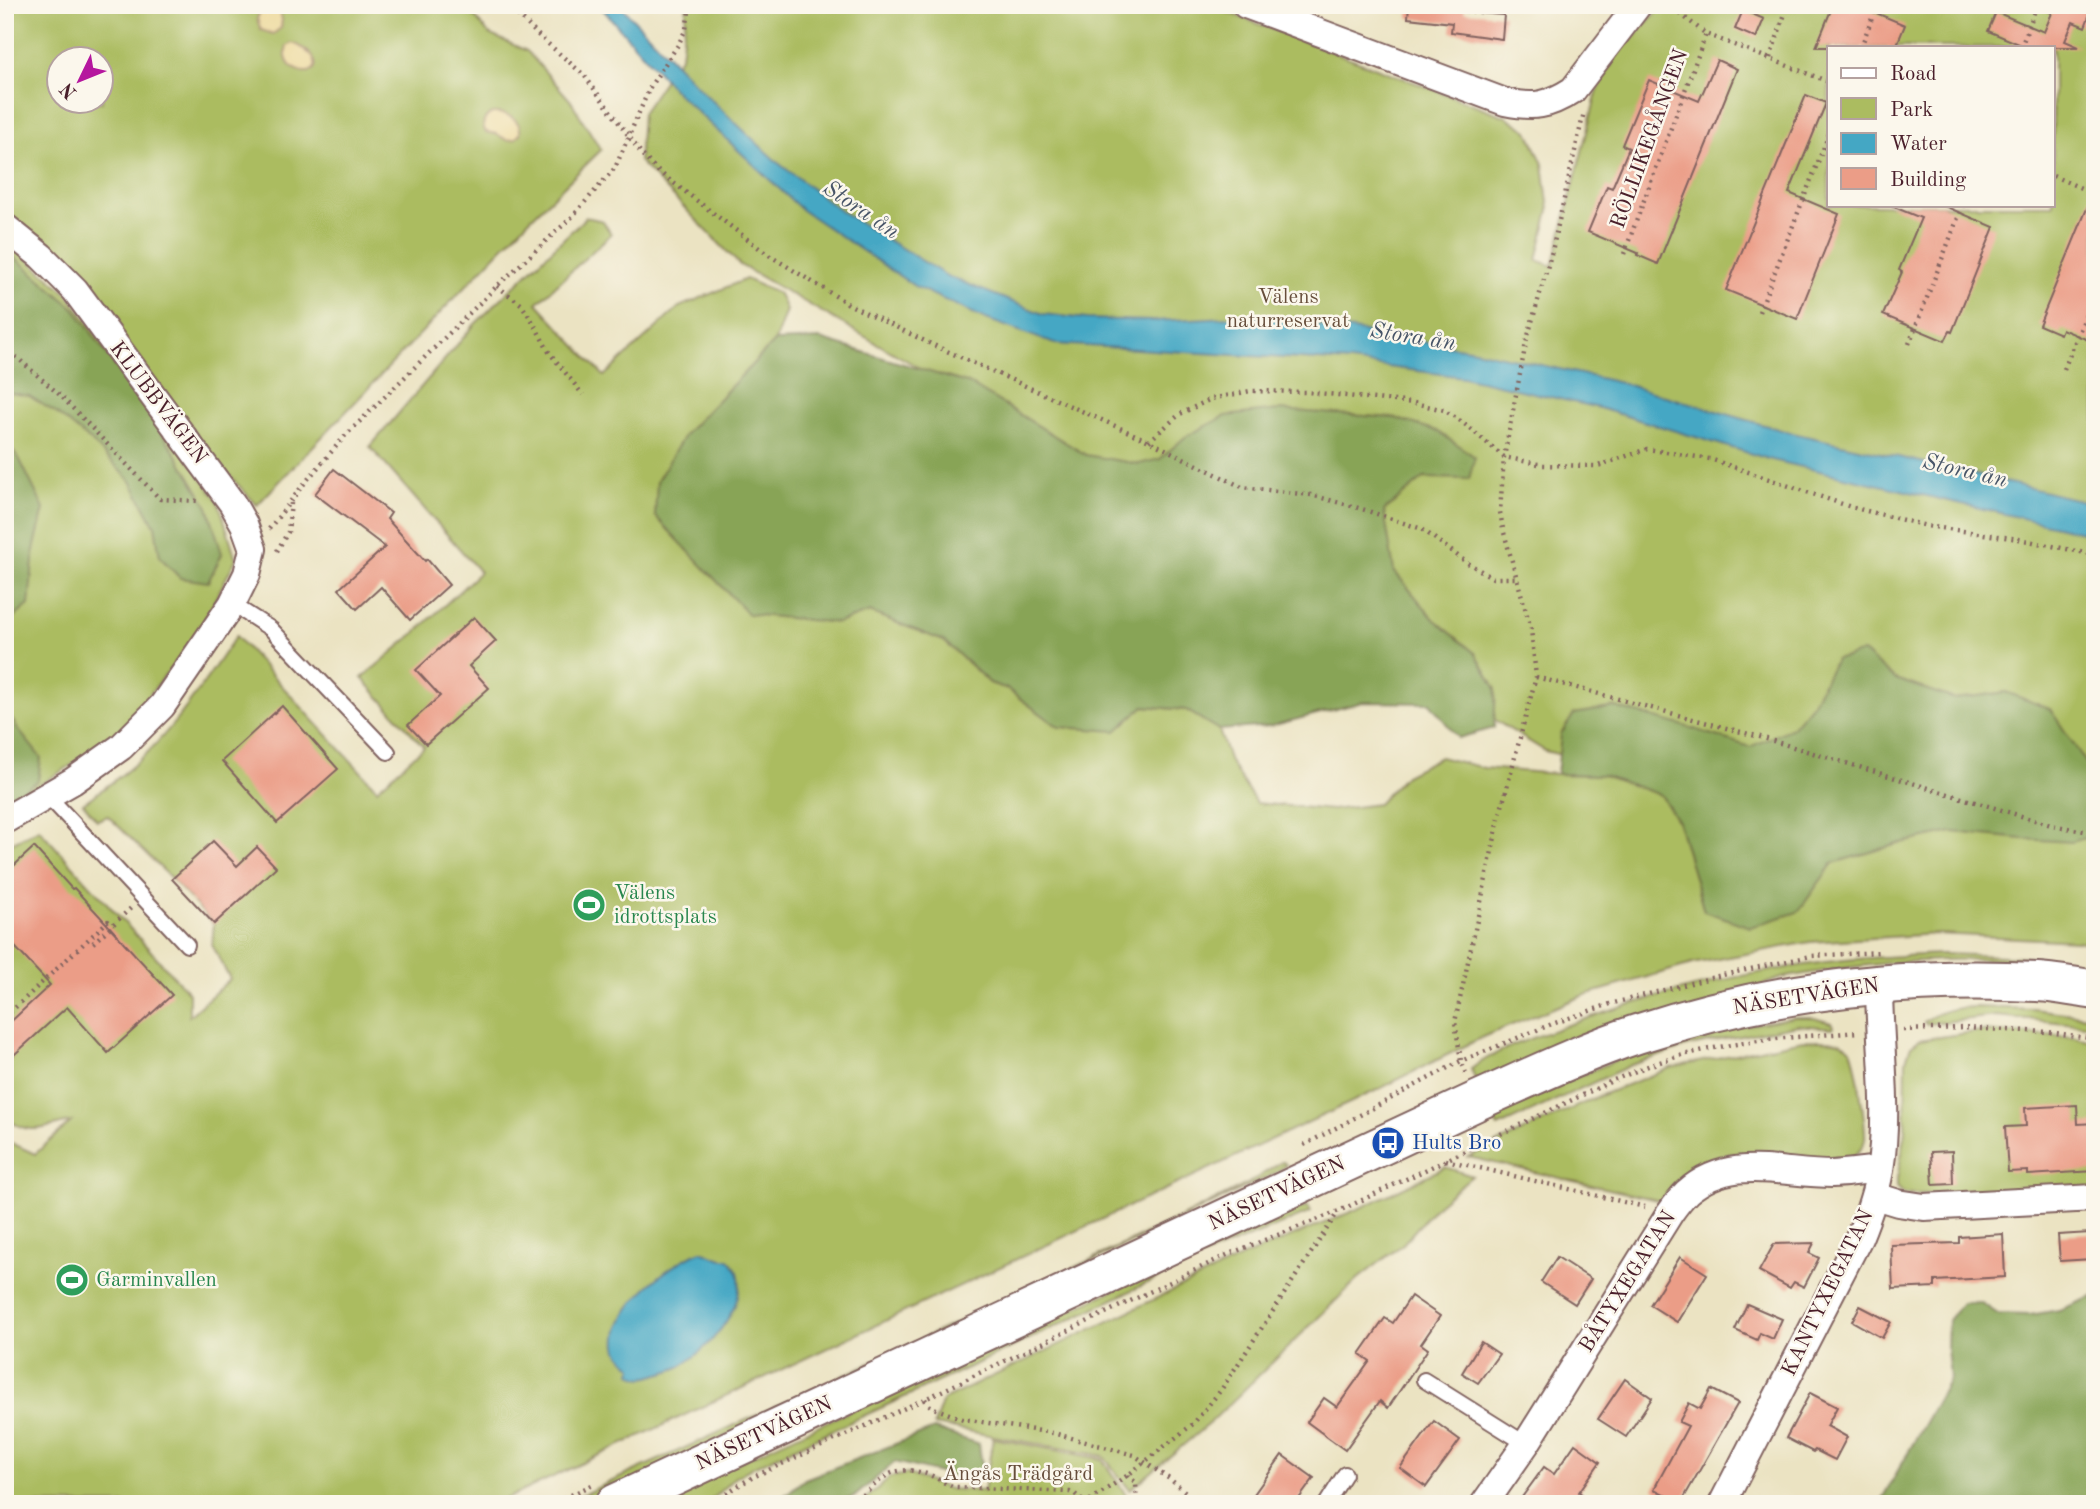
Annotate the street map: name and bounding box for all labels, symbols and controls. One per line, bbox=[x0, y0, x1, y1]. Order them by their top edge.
street label: RÖLLIKEGÅNGEN bbox=[1603, 45, 1692, 231]
north arrow bbox=[46, 46, 116, 116]
legend bbox=[1827, 46, 2054, 206]
text: Road bbox=[1890, 64, 1937, 85]
text: N bbox=[57, 78, 81, 102]
text: Park bbox=[1890, 100, 1933, 121]
text: Water bbox=[1890, 134, 1947, 155]
text: Building bbox=[1890, 170, 1967, 191]
water label: Stora ån bbox=[819, 176, 903, 244]
park label: Välens naturreservat bbox=[1227, 287, 1349, 332]
water label: Stora ån bbox=[1369, 319, 1457, 355]
street label: KLUBBVÄGEN bbox=[105, 335, 214, 468]
water label: Stora ån bbox=[1920, 450, 2010, 492]
place label: Välens idrottsplats bbox=[614, 883, 717, 928]
sports icon: Välens idrottsplats bbox=[570, 886, 608, 924]
street label: NÄSETVÄGEN bbox=[1731, 971, 1881, 1019]
bus stop icon: Hults Bro bbox=[1369, 1124, 1407, 1162]
place label: Hults Bro bbox=[1412, 1133, 1501, 1154]
street label: NÄSETVÄGEN bbox=[1204, 1150, 1349, 1235]
street label: BÅTYXEGATAN bbox=[1572, 1205, 1680, 1356]
street label: KANTYXEGATAN bbox=[1778, 1206, 1878, 1380]
sports icon: Garminvallen bbox=[53, 1261, 91, 1299]
place label: Garminvallen bbox=[96, 1270, 217, 1291]
street label: NÄSETVÄGEN bbox=[691, 1390, 836, 1475]
park label: Ängås Trädgård bbox=[943, 1460, 1093, 1485]

